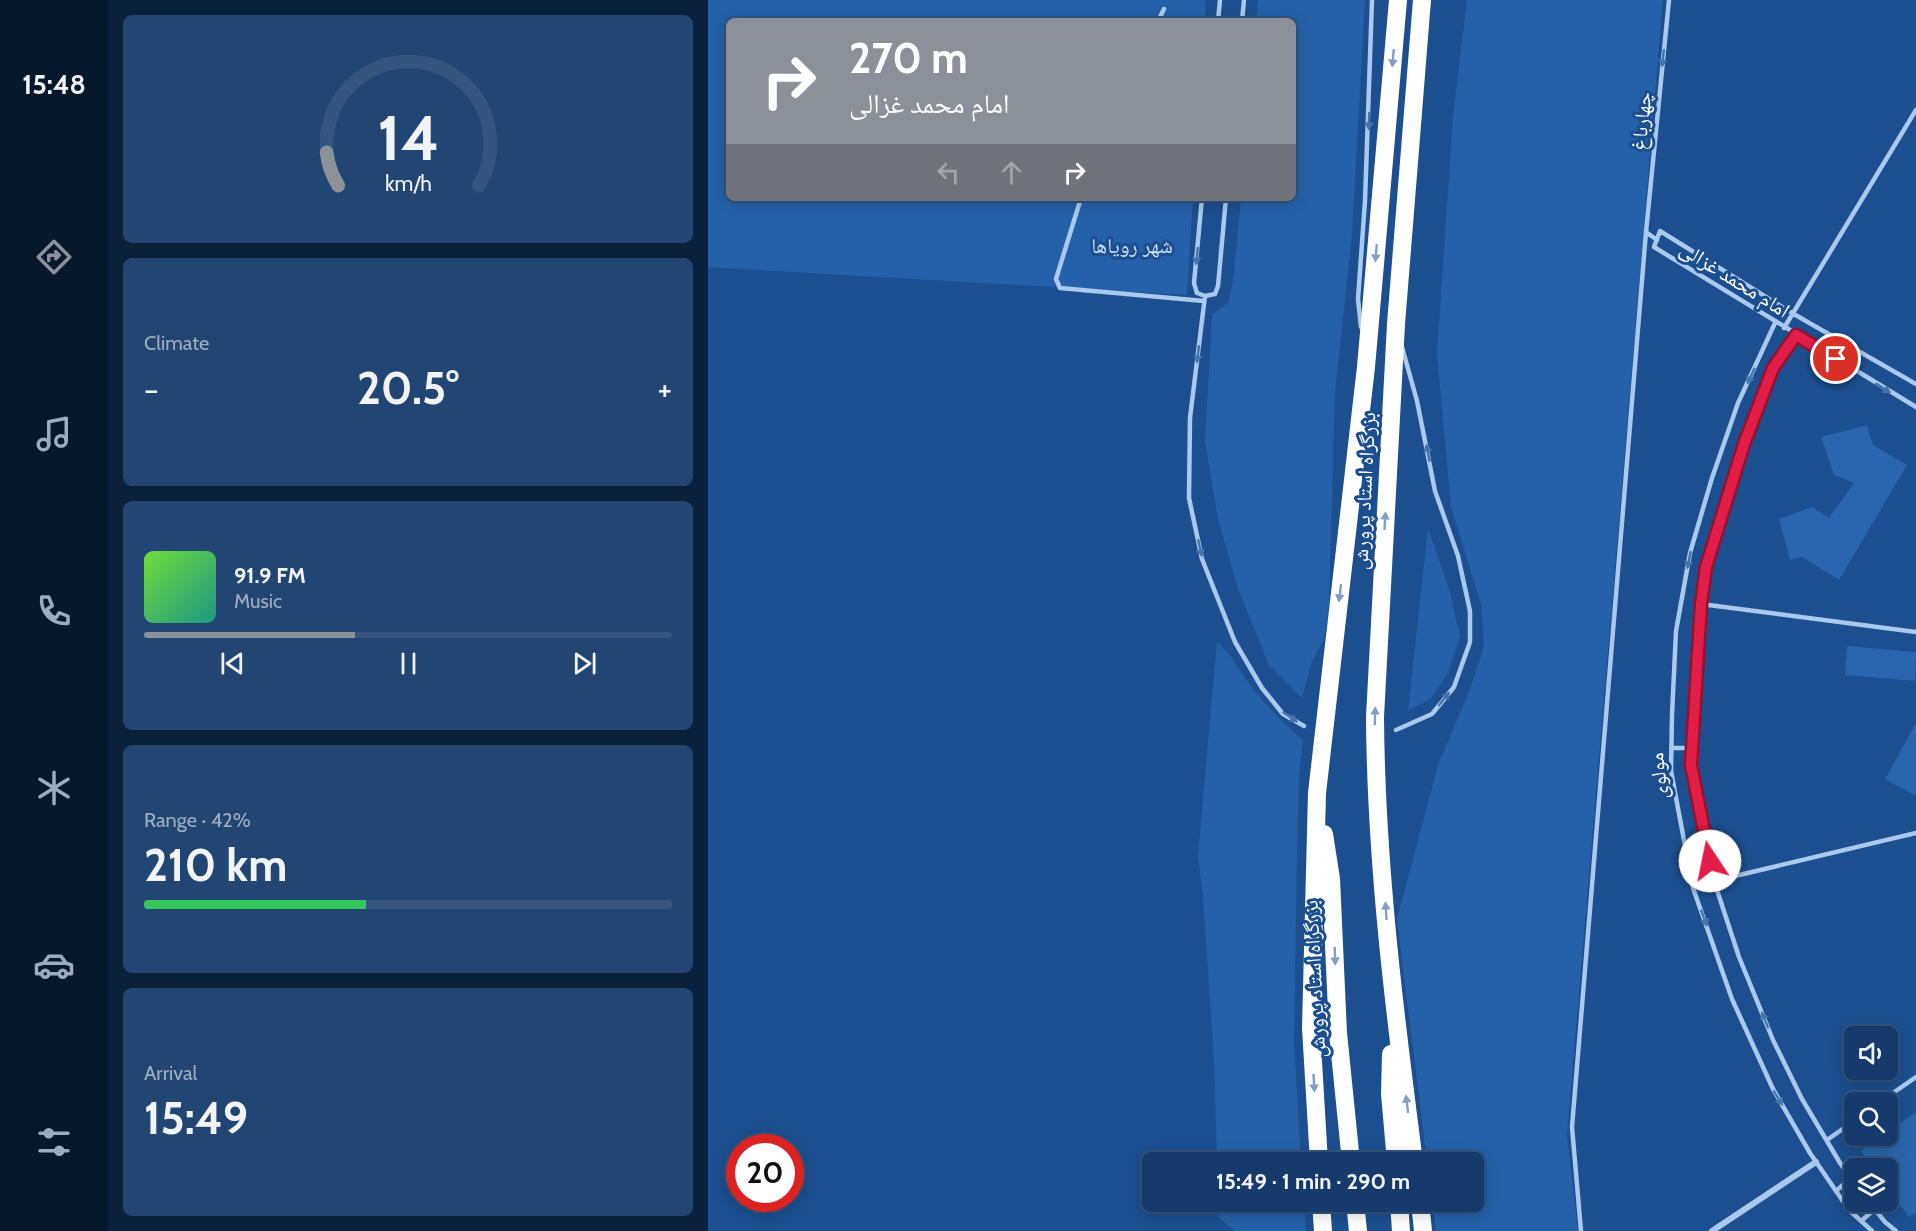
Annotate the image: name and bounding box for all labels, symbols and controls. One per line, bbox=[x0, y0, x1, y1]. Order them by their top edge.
text: 270 m bbox=[849, 32, 968, 84]
icon: right bbox=[750, 42, 828, 120]
one-way arrow bbox=[1388, 49, 1398, 68]
one-way arrow bbox=[1658, 49, 1668, 68]
text: 15:48 bbox=[22, 68, 86, 101]
text: امام محمد غزالی bbox=[849, 87, 1009, 120]
street label: چهارباغ bbox=[1626, 91, 1657, 152]
text: 14 bbox=[377, 100, 439, 176]
one-way arrow bbox=[1364, 112, 1373, 131]
icon: left bbox=[932, 156, 965, 189]
icon: ahead bbox=[995, 156, 1028, 189]
icon: right bbox=[1058, 156, 1091, 189]
text: km/h bbox=[385, 170, 431, 196]
park label: شهر رویاها bbox=[1091, 233, 1173, 258]
street label: امام محمد غزالی bbox=[1674, 235, 1795, 324]
icon: directions bbox=[33, 236, 75, 278]
one-way arrow bbox=[1371, 243, 1381, 262]
one-way arrow bbox=[1192, 247, 1202, 266]
text: Climate bbox=[144, 331, 209, 355]
pin bbox=[1810, 333, 1861, 384]
icon: arrive bbox=[1819, 342, 1852, 375]
one-way arrow bbox=[1193, 345, 1202, 364]
text: 20.5° bbox=[357, 361, 459, 415]
one-way arrow bbox=[1746, 367, 1755, 384]
text: − bbox=[144, 369, 159, 409]
text: + bbox=[657, 369, 672, 409]
one-way arrow bbox=[1875, 382, 1891, 393]
street label: بزرگراه استاد پرورش bbox=[1347, 412, 1382, 571]
icon: music bbox=[33, 413, 75, 455]
one-way arrow bbox=[1423, 444, 1432, 463]
one-way arrow bbox=[1381, 512, 1390, 531]
one-way arrow bbox=[1195, 538, 1205, 557]
one-way arrow bbox=[1684, 551, 1693, 570]
text: 91.9 FM bbox=[234, 562, 306, 589]
one-way arrow bbox=[1336, 583, 1345, 602]
text: Music bbox=[234, 589, 282, 613]
icon: phone bbox=[33, 590, 75, 632]
icon: previous bbox=[216, 647, 249, 680]
icon: pause bbox=[392, 647, 425, 680]
icon: next bbox=[568, 647, 601, 680]
one-way arrow bbox=[1437, 691, 1450, 707]
one-way arrow bbox=[1370, 707, 1380, 726]
one-way arrow bbox=[1282, 711, 1298, 722]
street label: مولوی bbox=[1643, 751, 1673, 801]
icon: climate bbox=[33, 767, 75, 809]
text: Range · 42% bbox=[144, 808, 251, 832]
position arrow bbox=[1678, 829, 1742, 893]
text: 210 km bbox=[144, 838, 287, 892]
street label: بزرگراه استاد پرورش bbox=[1297, 899, 1332, 1058]
one-way arrow bbox=[1381, 901, 1391, 920]
one-way arrow bbox=[1699, 910, 1709, 928]
icon: car bbox=[33, 944, 75, 986]
one-way arrow bbox=[1330, 946, 1339, 965]
one-way arrow bbox=[1760, 1011, 1770, 1029]
map controls bbox=[1844, 1026, 1898, 1212]
button: sound bbox=[1844, 1026, 1898, 1080]
text: Arrival bbox=[144, 1061, 197, 1085]
one-way arrow bbox=[1309, 1073, 1319, 1092]
one-way arrow bbox=[1773, 1090, 1783, 1107]
text: 15:49 bbox=[144, 1091, 248, 1145]
button: search bbox=[1844, 1092, 1898, 1146]
one-way arrow bbox=[1402, 1095, 1411, 1114]
icon: filters bbox=[33, 1121, 75, 1163]
speed limit sign: 20 bbox=[726, 1134, 804, 1212]
button: layers bbox=[1844, 1158, 1898, 1212]
text: 15:49 · 1 min · 290 m bbox=[1216, 1168, 1410, 1195]

